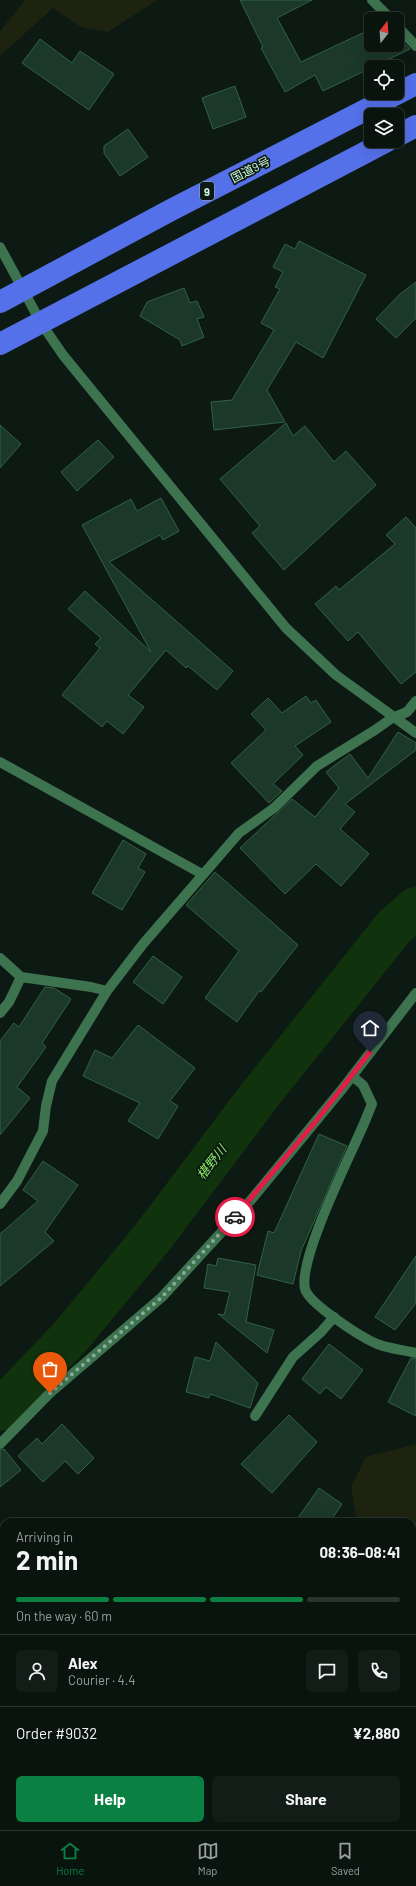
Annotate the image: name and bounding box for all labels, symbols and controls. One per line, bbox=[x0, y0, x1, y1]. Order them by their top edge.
north arrow bbox=[364, 12, 404, 52]
map controls bbox=[364, 12, 404, 148]
button: locate bbox=[364, 60, 404, 100]
button: layers bbox=[364, 108, 404, 148]
street label: 国道9号 bbox=[228, 153, 272, 185]
road number: 9 bbox=[200, 182, 214, 200]
pin bbox=[353, 1011, 387, 1052]
icon: home bbox=[359, 1017, 381, 1039]
water label: 椹野川 bbox=[193, 1140, 231, 1182]
courier bbox=[215, 1197, 255, 1237]
icon: car bbox=[224, 1206, 246, 1228]
pin bbox=[33, 1352, 67, 1393]
icon: bag bbox=[39, 1358, 61, 1380]
text: Arriving in bbox=[16, 1529, 73, 1545]
text: 08:36–08:41 bbox=[320, 1543, 400, 1561]
text: 2 min bbox=[16, 1544, 78, 1575]
text: On the way · 60 m bbox=[16, 1608, 112, 1624]
button: person bbox=[16, 1650, 58, 1692]
button: chat bbox=[306, 1650, 348, 1692]
button: phone bbox=[358, 1650, 400, 1692]
text: Alex bbox=[68, 1654, 98, 1672]
text: Courier · 4.4 bbox=[68, 1672, 136, 1688]
text: Order #9032 bbox=[16, 1724, 97, 1742]
text: ¥2,880 bbox=[353, 1724, 400, 1742]
button: Help bbox=[16, 1776, 204, 1822]
button: Share bbox=[212, 1776, 400, 1822]
tab: Home bbox=[56, 1840, 84, 1877]
tab: Map bbox=[197, 1840, 219, 1877]
tab: Saved bbox=[331, 1840, 360, 1877]

